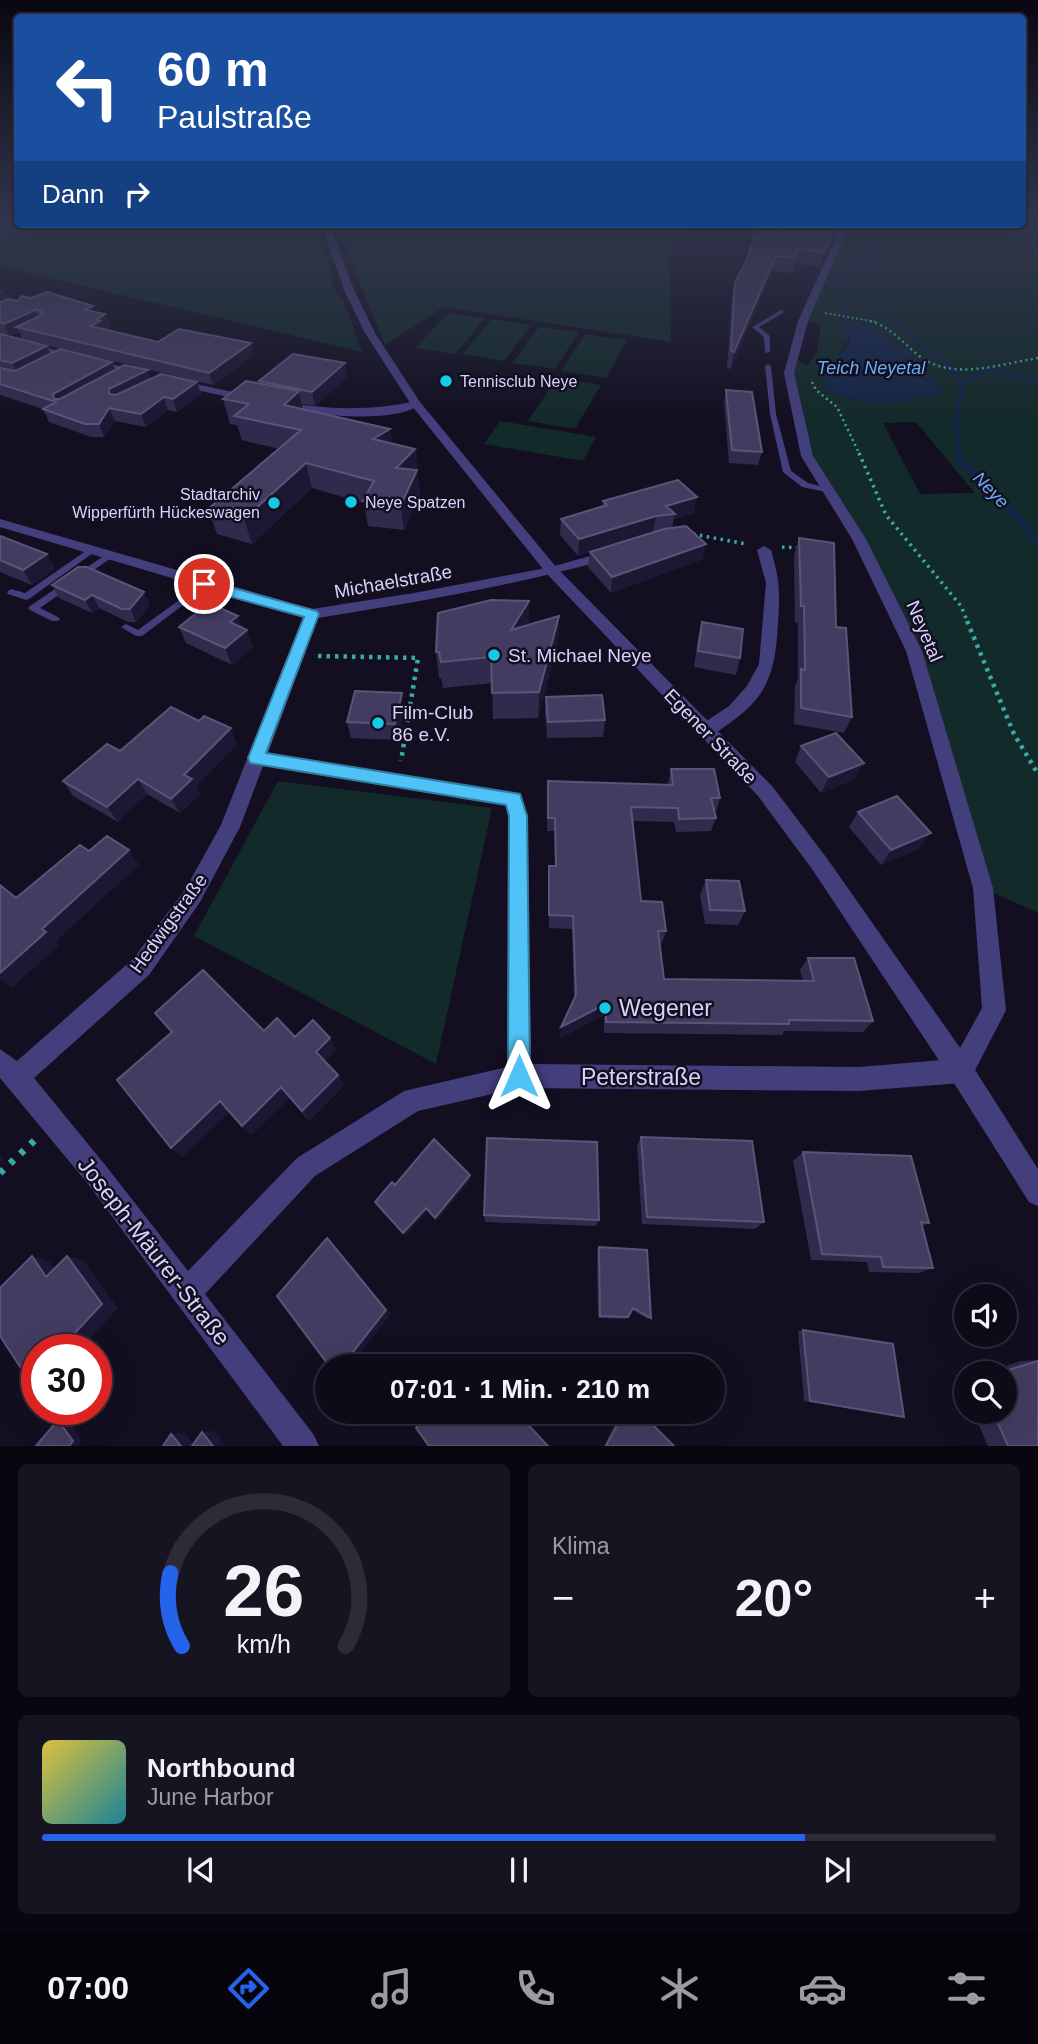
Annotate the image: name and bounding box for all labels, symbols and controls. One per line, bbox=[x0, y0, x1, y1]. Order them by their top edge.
icon: left bbox=[42, 42, 133, 133]
text: 60 m bbox=[157, 42, 269, 96]
text: Paulstraße bbox=[157, 99, 312, 135]
icon: right bbox=[118, 175, 156, 213]
text: Dann bbox=[42, 179, 104, 209]
water label: Teich Neyetal bbox=[817, 358, 926, 378]
marker: Tennisclub Neye bbox=[438, 373, 454, 389]
place label: Tennisclub Neye bbox=[460, 373, 578, 390]
water label: Neye bbox=[969, 468, 1013, 512]
place label: Stadtarchiv Wipperfürth Hückeswagen bbox=[72, 486, 260, 521]
marker: Neye Spatzen bbox=[343, 494, 359, 510]
place label: Neye Spatzen bbox=[365, 494, 466, 511]
marker: Stadtarchiv Wipperfürth Hückeswagen bbox=[266, 495, 282, 511]
pin bbox=[174, 554, 234, 614]
street label: Michaelstraße bbox=[333, 561, 454, 602]
icon: arrive bbox=[185, 565, 223, 603]
street label: Neyetal bbox=[902, 597, 947, 665]
place label: St. Michael Neye bbox=[508, 645, 652, 666]
marker: St. Michael Neye bbox=[486, 647, 502, 663]
street label: Egener Straße bbox=[660, 685, 761, 788]
place label: Film-Club 86 e.V. bbox=[392, 702, 473, 745]
marker: Film-Club 86 e.V. bbox=[370, 715, 386, 731]
street label: Hedwigstraße bbox=[125, 870, 211, 977]
place label: Wegener bbox=[619, 995, 712, 1021]
marker: Wegener bbox=[597, 1000, 613, 1016]
position arrow bbox=[482, 1039, 556, 1113]
street label: Peterstraße bbox=[581, 1064, 701, 1090]
street label: Joseph-Mäurer-Straße bbox=[73, 1152, 235, 1350]
map controls bbox=[954, 1284, 1017, 1424]
button: sound bbox=[954, 1284, 1017, 1347]
speed limit sign: 30 bbox=[21, 1334, 112, 1425]
button: search bbox=[954, 1361, 1017, 1424]
text: 07:01 · 1 Min. · 210 m bbox=[390, 1374, 650, 1404]
text: Klima bbox=[552, 1533, 610, 1559]
text: 26 bbox=[224, 1551, 304, 1632]
text: 20° bbox=[735, 1569, 813, 1627]
text: − bbox=[552, 1577, 574, 1619]
text: + bbox=[974, 1577, 996, 1619]
text: km/h bbox=[237, 1630, 291, 1658]
text: Northbound bbox=[147, 1753, 296, 1783]
text: June Harbor bbox=[147, 1784, 274, 1810]
icon: previous bbox=[182, 1851, 220, 1889]
icon: pause bbox=[500, 1851, 538, 1889]
icon: next bbox=[818, 1851, 856, 1889]
icon: directions bbox=[224, 1964, 273, 2013]
icon: music bbox=[367, 1964, 416, 2013]
icon: phone bbox=[511, 1964, 560, 2013]
icon: climate bbox=[655, 1964, 704, 2013]
icon: car bbox=[798, 1964, 847, 2013]
icon: filters bbox=[942, 1964, 991, 2013]
text: 07:00 bbox=[47, 1970, 129, 2006]

